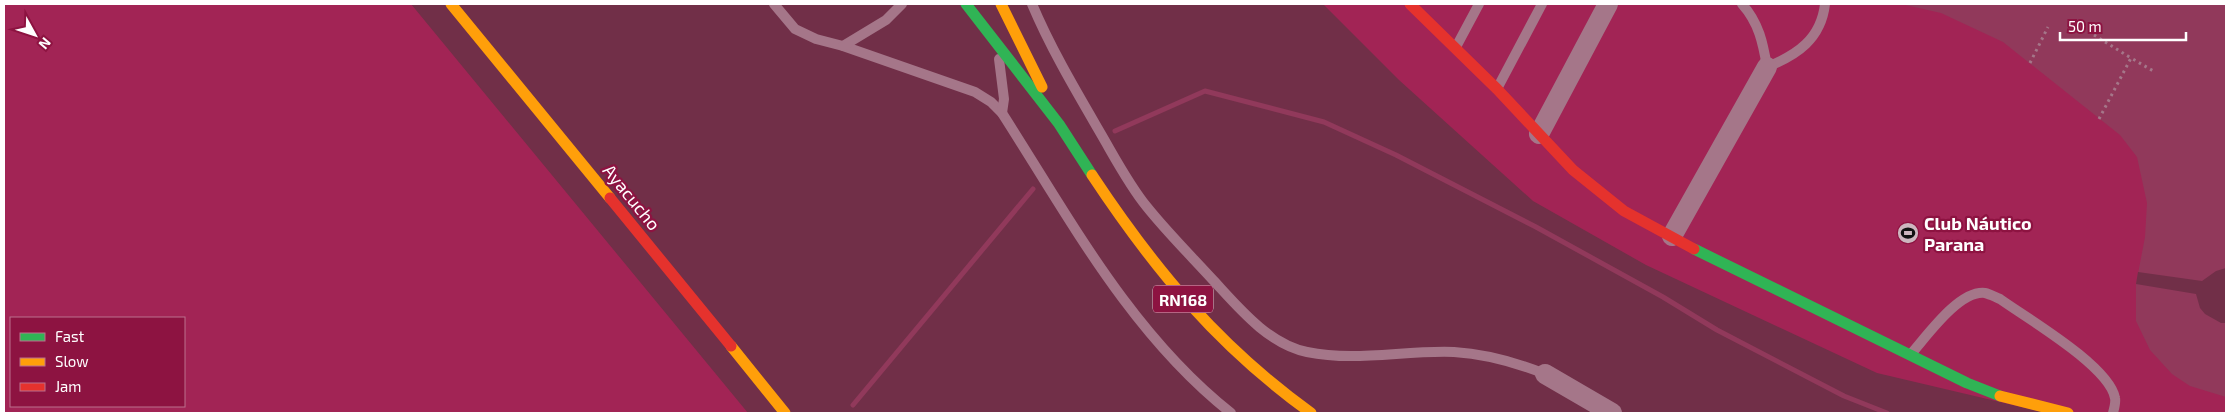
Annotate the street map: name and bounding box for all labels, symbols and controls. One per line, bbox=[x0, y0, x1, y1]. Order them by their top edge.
north arrow bbox=[10, 10, 60, 60]
scale bar bbox=[2060, 10, 2186, 42]
text: 50 m bbox=[2068, 17, 2102, 35]
text: N bbox=[36, 34, 55, 53]
street label: Ayacucho bbox=[599, 159, 665, 235]
place label: Club Náutico Parana bbox=[1924, 212, 2032, 255]
sports icon: Club Náutico Parana bbox=[1896, 221, 1920, 245]
road number: RN168 bbox=[1153, 286, 1213, 312]
legend bbox=[10, 317, 185, 407]
text: Fast bbox=[55, 327, 85, 345]
text: Slow bbox=[55, 352, 89, 370]
text: Jam bbox=[55, 377, 81, 395]

